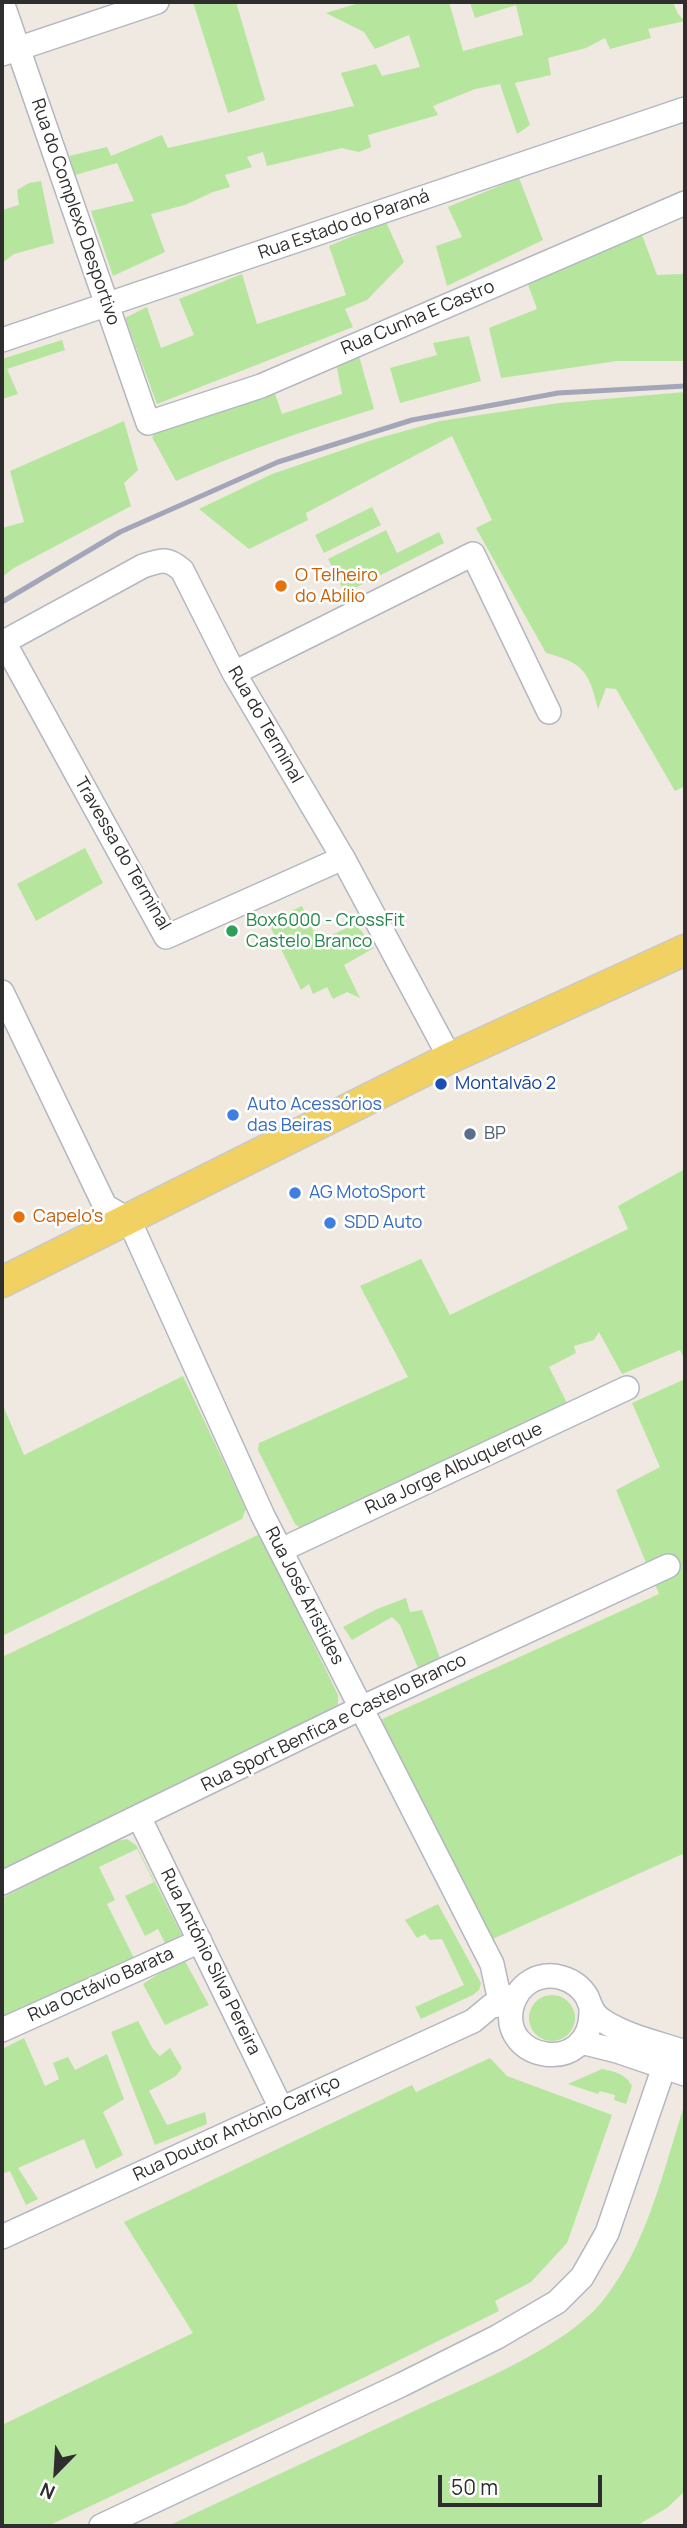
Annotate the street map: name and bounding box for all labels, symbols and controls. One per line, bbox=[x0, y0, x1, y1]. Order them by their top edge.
street label: Rua do Complexo Desportivo bbox=[26, 96, 124, 328]
street label: Rua Estado do Paraná bbox=[256, 186, 432, 264]
street label: Rua Cunha E Castro bbox=[338, 276, 498, 360]
place label: O Telheiro do Abílio bbox=[295, 565, 378, 608]
marker: O Telheiro do Abílio bbox=[273, 578, 289, 594]
street label: Rua do Terminal bbox=[223, 663, 307, 787]
street label: Travessa do Terminal bbox=[69, 774, 175, 934]
place label: Box6000 - CrossFit Castelo Branco bbox=[246, 910, 405, 953]
marker: Box6000 - CrossFit Castelo Branco bbox=[224, 923, 240, 939]
place label: Montalvão 2 bbox=[455, 1073, 556, 1095]
marker: Montalvão 2 bbox=[433, 1076, 449, 1092]
place label: Auto Acessórios das Beiras bbox=[247, 1094, 382, 1136]
marker: Auto Acessórios das Beiras bbox=[225, 1107, 241, 1123]
place label: BP bbox=[484, 1123, 506, 1145]
marker: BP bbox=[462, 1126, 478, 1142]
place label: AG MotoSport bbox=[309, 1182, 426, 1204]
marker: AG MotoSport bbox=[287, 1185, 303, 1201]
place label: Capelo's bbox=[33, 1206, 103, 1228]
marker: Capelo's bbox=[11, 1209, 27, 1225]
place label: SDD Auto bbox=[344, 1212, 422, 1234]
marker: SDD Auto bbox=[322, 1215, 338, 1231]
street label: Rua Jorge Albuquerque bbox=[362, 1418, 546, 1520]
street label: Rua José Aristides bbox=[260, 1524, 348, 1668]
street label: Rua Sport Benfica e Castelo Branco bbox=[198, 1649, 470, 1797]
street label: Rua António Silva Pereira bbox=[155, 1865, 265, 2059]
street label: Rua Octávio Barata bbox=[25, 1943, 177, 2027]
street label: Rua Doutor António Carriço bbox=[130, 2072, 344, 2186]
north arrow bbox=[21, 2437, 91, 2507]
scale bar bbox=[442, 2462, 606, 2506]
text: 50 m bbox=[451, 2473, 498, 2501]
text: N bbox=[36, 2477, 59, 2506]

